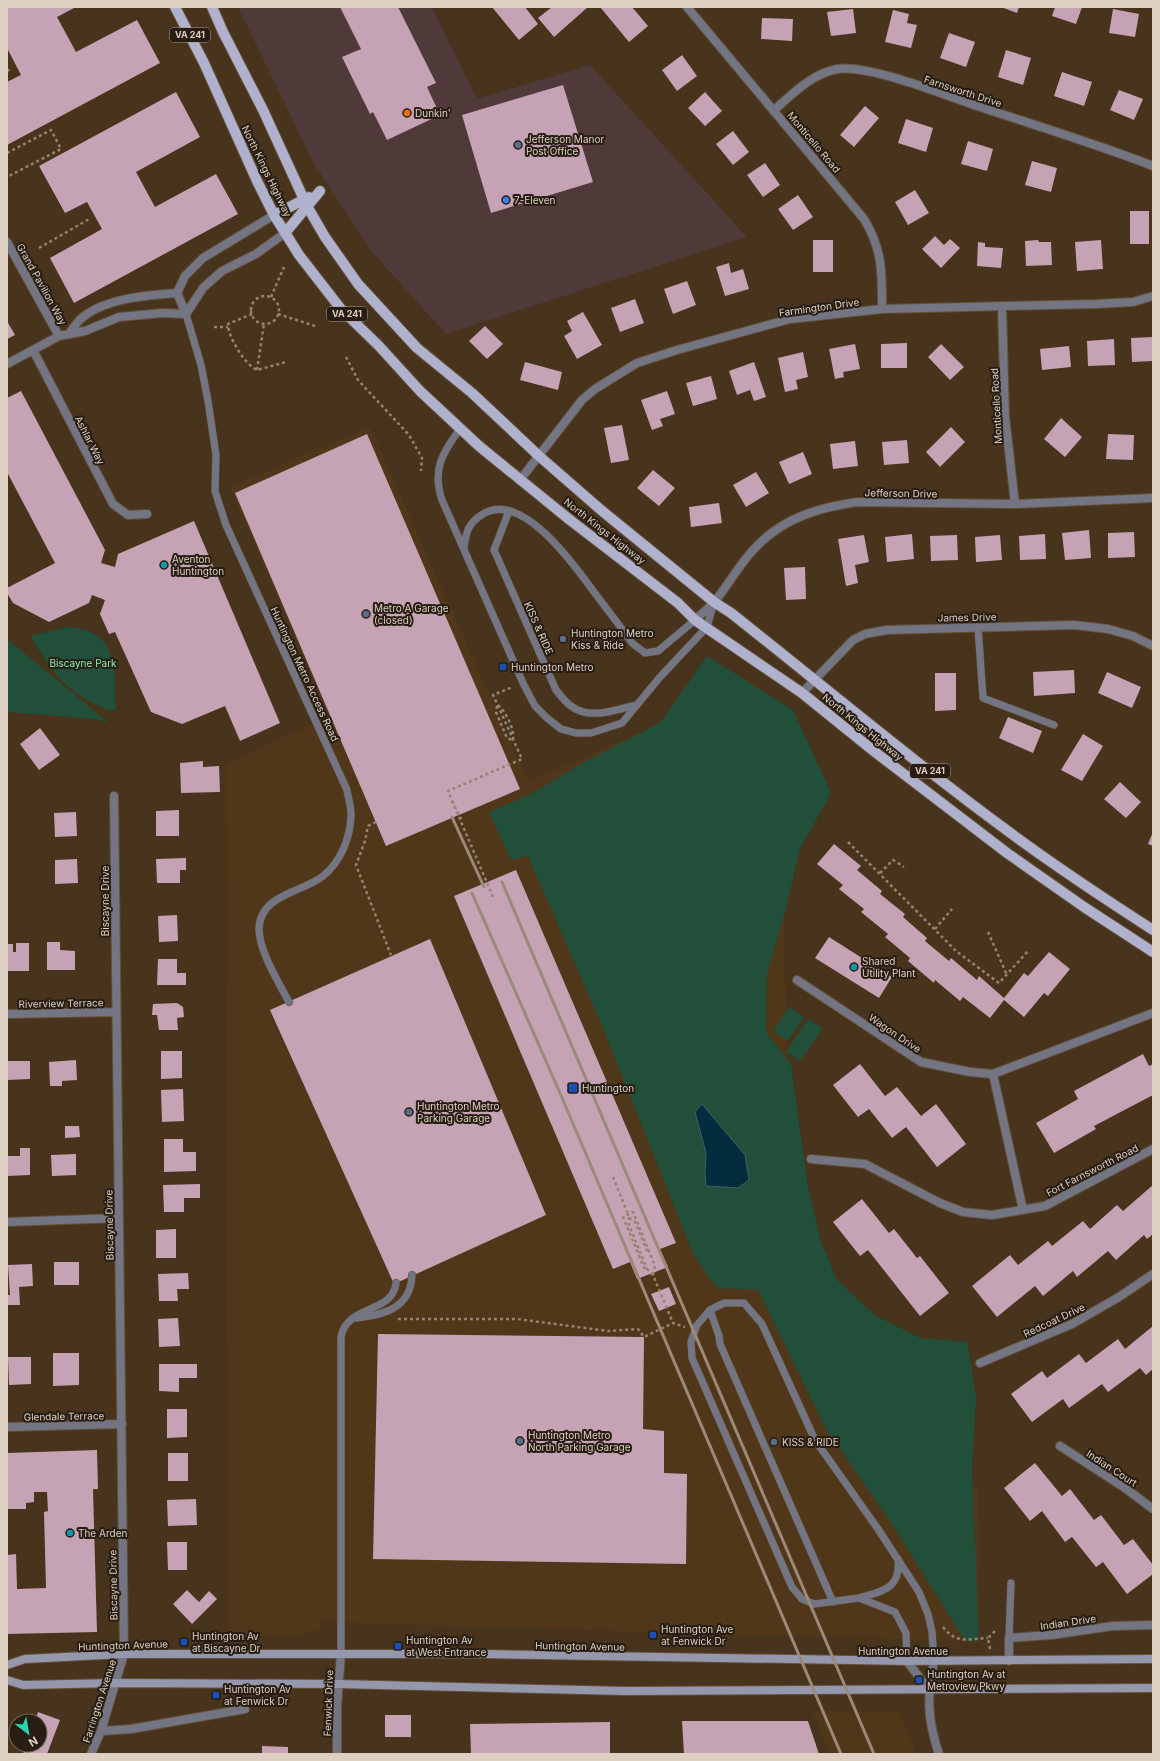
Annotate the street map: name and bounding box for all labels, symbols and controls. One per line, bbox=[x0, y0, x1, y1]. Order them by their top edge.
road number: VA 241 bbox=[170, 28, 210, 42]
street label: Farnsworth Drive bbox=[923, 73, 1004, 109]
place label: Dunkin' bbox=[415, 107, 451, 119]
marker: Dunkin' bbox=[402, 108, 412, 118]
street label: Monticello Road bbox=[785, 109, 843, 175]
street label: North Kings Highway bbox=[240, 123, 294, 219]
place label: Jefferson Manor Post Office bbox=[526, 133, 604, 157]
marker: Jefferson Manor Post Office bbox=[513, 140, 523, 150]
place label: 7-Eleven bbox=[514, 194, 556, 206]
marker: 7-Eleven bbox=[501, 195, 511, 205]
street label: Grand Pavilion Way bbox=[15, 241, 70, 327]
street label: Farmington Drive bbox=[778, 295, 860, 319]
road number: VA 241 bbox=[327, 307, 367, 321]
street label: Monticello Road bbox=[988, 368, 1004, 444]
street label: Ashlar Way bbox=[73, 414, 108, 467]
street label: Jefferson Drive bbox=[865, 486, 938, 500]
street label: North Kings Highway bbox=[562, 495, 648, 567]
place label: Aventon Huntington bbox=[172, 553, 224, 577]
marker: Aventon Huntington bbox=[159, 560, 169, 570]
street label: KISS & RIDE bbox=[522, 600, 556, 656]
place label: Metro A Garage (closed) bbox=[374, 602, 449, 626]
street label: Huntington Metro Access Road bbox=[268, 605, 342, 743]
marker: Metro A Garage (closed) bbox=[361, 609, 371, 619]
street label: James Drive bbox=[937, 610, 997, 624]
place label: Huntington Metro Kiss & Ride bbox=[571, 627, 654, 651]
marker: Huntington Metro Kiss & Ride bbox=[558, 634, 568, 644]
park label: Biscayne Park bbox=[49, 657, 117, 669]
place label: Huntington Metro bbox=[511, 661, 594, 673]
marker: Huntington Metro bbox=[498, 662, 508, 672]
street label: North Kings Highway bbox=[820, 691, 906, 763]
road number: VA 241 bbox=[910, 764, 950, 778]
street label: Biscayne Drive bbox=[99, 866, 111, 936]
place label: Shared Utility Plant bbox=[862, 955, 916, 979]
marker: Shared Utility Plant bbox=[849, 962, 859, 972]
street label: Riverview Terrace bbox=[18, 996, 104, 1010]
street label: Wagon Drive bbox=[867, 1011, 924, 1055]
marker: Huntington bbox=[567, 1082, 579, 1094]
place label: Huntington bbox=[582, 1082, 634, 1094]
place label: Huntington Metro Parking Garage bbox=[417, 1100, 500, 1124]
marker: Huntington Metro Parking Garage bbox=[404, 1107, 414, 1117]
street label: Fort Farnsworth Road bbox=[1044, 1142, 1140, 1198]
street label: Biscayne Drive bbox=[102, 1189, 116, 1260]
street label: Redcoat Drive bbox=[1021, 1300, 1087, 1340]
street label: Glendale Terrace bbox=[24, 1409, 105, 1423]
place label: Huntington Metro North Parking Garage bbox=[528, 1429, 631, 1453]
marker: Huntington Metro North Parking Garage bbox=[515, 1436, 525, 1446]
place label: KISS & RIDE bbox=[782, 1436, 839, 1448]
marker: KISS & RIDE bbox=[769, 1437, 779, 1447]
street label: Indian Court bbox=[1084, 1447, 1140, 1489]
place label: The Arden bbox=[78, 1527, 127, 1539]
marker: The Arden bbox=[65, 1528, 75, 1538]
street label: Biscayne Drive bbox=[106, 1549, 120, 1620]
street label: Indian Drive bbox=[1039, 1612, 1097, 1632]
place label: Huntington Ave at Fenwick Dr bbox=[661, 1623, 734, 1647]
place label: Huntington Av at Biscayne Dr bbox=[192, 1630, 261, 1654]
marker: Huntington Ave at Fenwick Dr bbox=[648, 1630, 658, 1640]
place label: Huntington Av at West Entrance bbox=[406, 1634, 486, 1658]
street label: Huntington Avenue bbox=[78, 1637, 168, 1653]
marker: Huntington Av at Biscayne Dr bbox=[179, 1637, 189, 1647]
street label: Huntington Avenue bbox=[535, 1639, 625, 1653]
marker: Huntington Av at West Entrance bbox=[393, 1641, 403, 1651]
street label: Huntington Avenue bbox=[858, 1645, 948, 1657]
street label: Farrington Avenue bbox=[80, 1658, 118, 1744]
place label: Huntington Av at Metroview Pkwy bbox=[927, 1668, 1006, 1692]
street label: Fenwick Drive bbox=[321, 1669, 335, 1737]
marker: Huntington Av at Metroview Pkwy bbox=[914, 1675, 924, 1685]
place label: Huntington Av at Fenwick Dr bbox=[224, 1683, 291, 1707]
marker: Huntington Av at Fenwick Dr bbox=[211, 1690, 221, 1700]
north arrow bbox=[8, 1713, 48, 1753]
text: N bbox=[26, 1733, 40, 1750]

